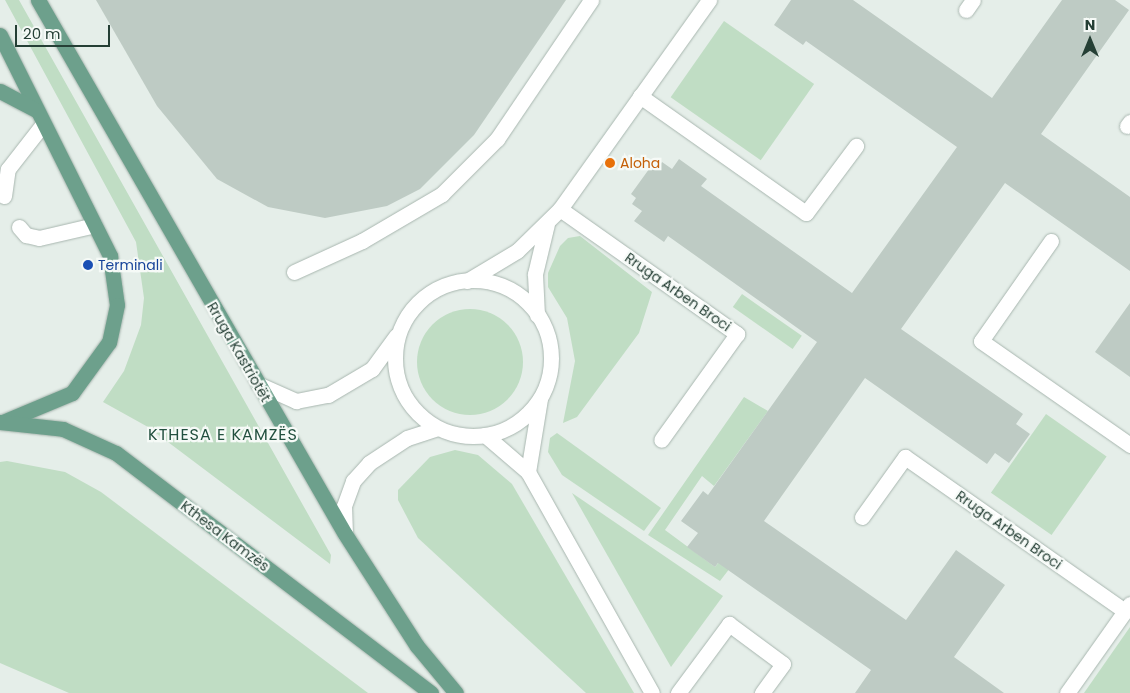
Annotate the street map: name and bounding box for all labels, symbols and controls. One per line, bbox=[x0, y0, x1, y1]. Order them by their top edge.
scale bar bbox=[18, 15, 112, 47]
north arrow bbox=[1065, 15, 1115, 65]
text: N bbox=[1085, 15, 1095, 35]
text: 20 m bbox=[23, 23, 61, 44]
place label: Aloha bbox=[620, 155, 660, 171]
marker: Aloha bbox=[604, 157, 616, 169]
street label: Rruga Arben Broci bbox=[622, 249, 734, 335]
place label: Terminali bbox=[98, 257, 163, 273]
marker: Terminali bbox=[82, 259, 94, 271]
street label: Rruga Kastriotët bbox=[204, 299, 274, 405]
district label: KTHESA E KAMZËS bbox=[146, 425, 300, 445]
street label: Rruga Arben Broci bbox=[953, 487, 1065, 573]
street label: Kthesa Kamzës bbox=[178, 497, 272, 575]

